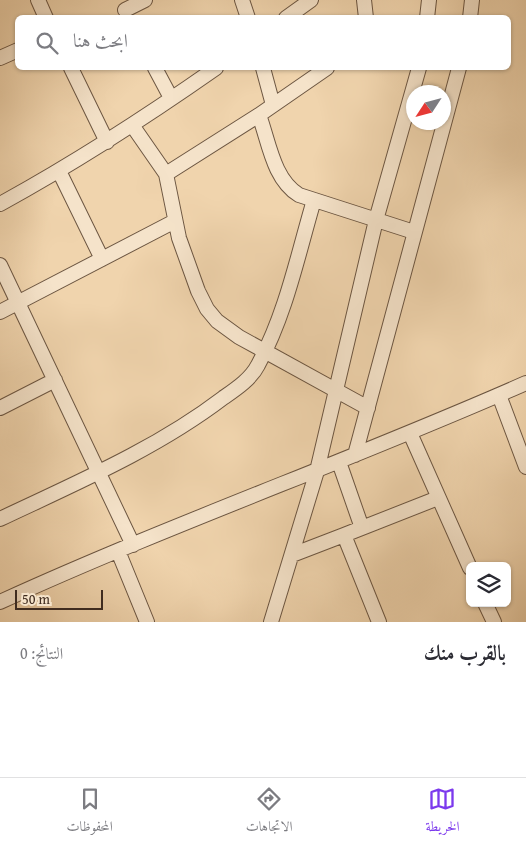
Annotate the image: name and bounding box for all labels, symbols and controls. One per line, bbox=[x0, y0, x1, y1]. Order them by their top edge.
search box bbox=[15, 15, 511, 70]
text: ابحث هنا bbox=[73, 26, 128, 54]
icon: search bbox=[33, 29, 61, 57]
north arrow bbox=[406, 85, 451, 130]
map controls bbox=[466, 562, 511, 607]
button: layers bbox=[466, 562, 511, 607]
scale bar bbox=[15, 587, 102, 610]
text: 50 m bbox=[22, 589, 50, 609]
text: بالقرب منك bbox=[424, 637, 506, 668]
text: النتائج: 0 bbox=[20, 641, 63, 665]
tab: المحفوظات bbox=[67, 785, 113, 840]
tab: الاتجاهات bbox=[246, 785, 292, 840]
tab: الخريطة bbox=[425, 785, 460, 840]

